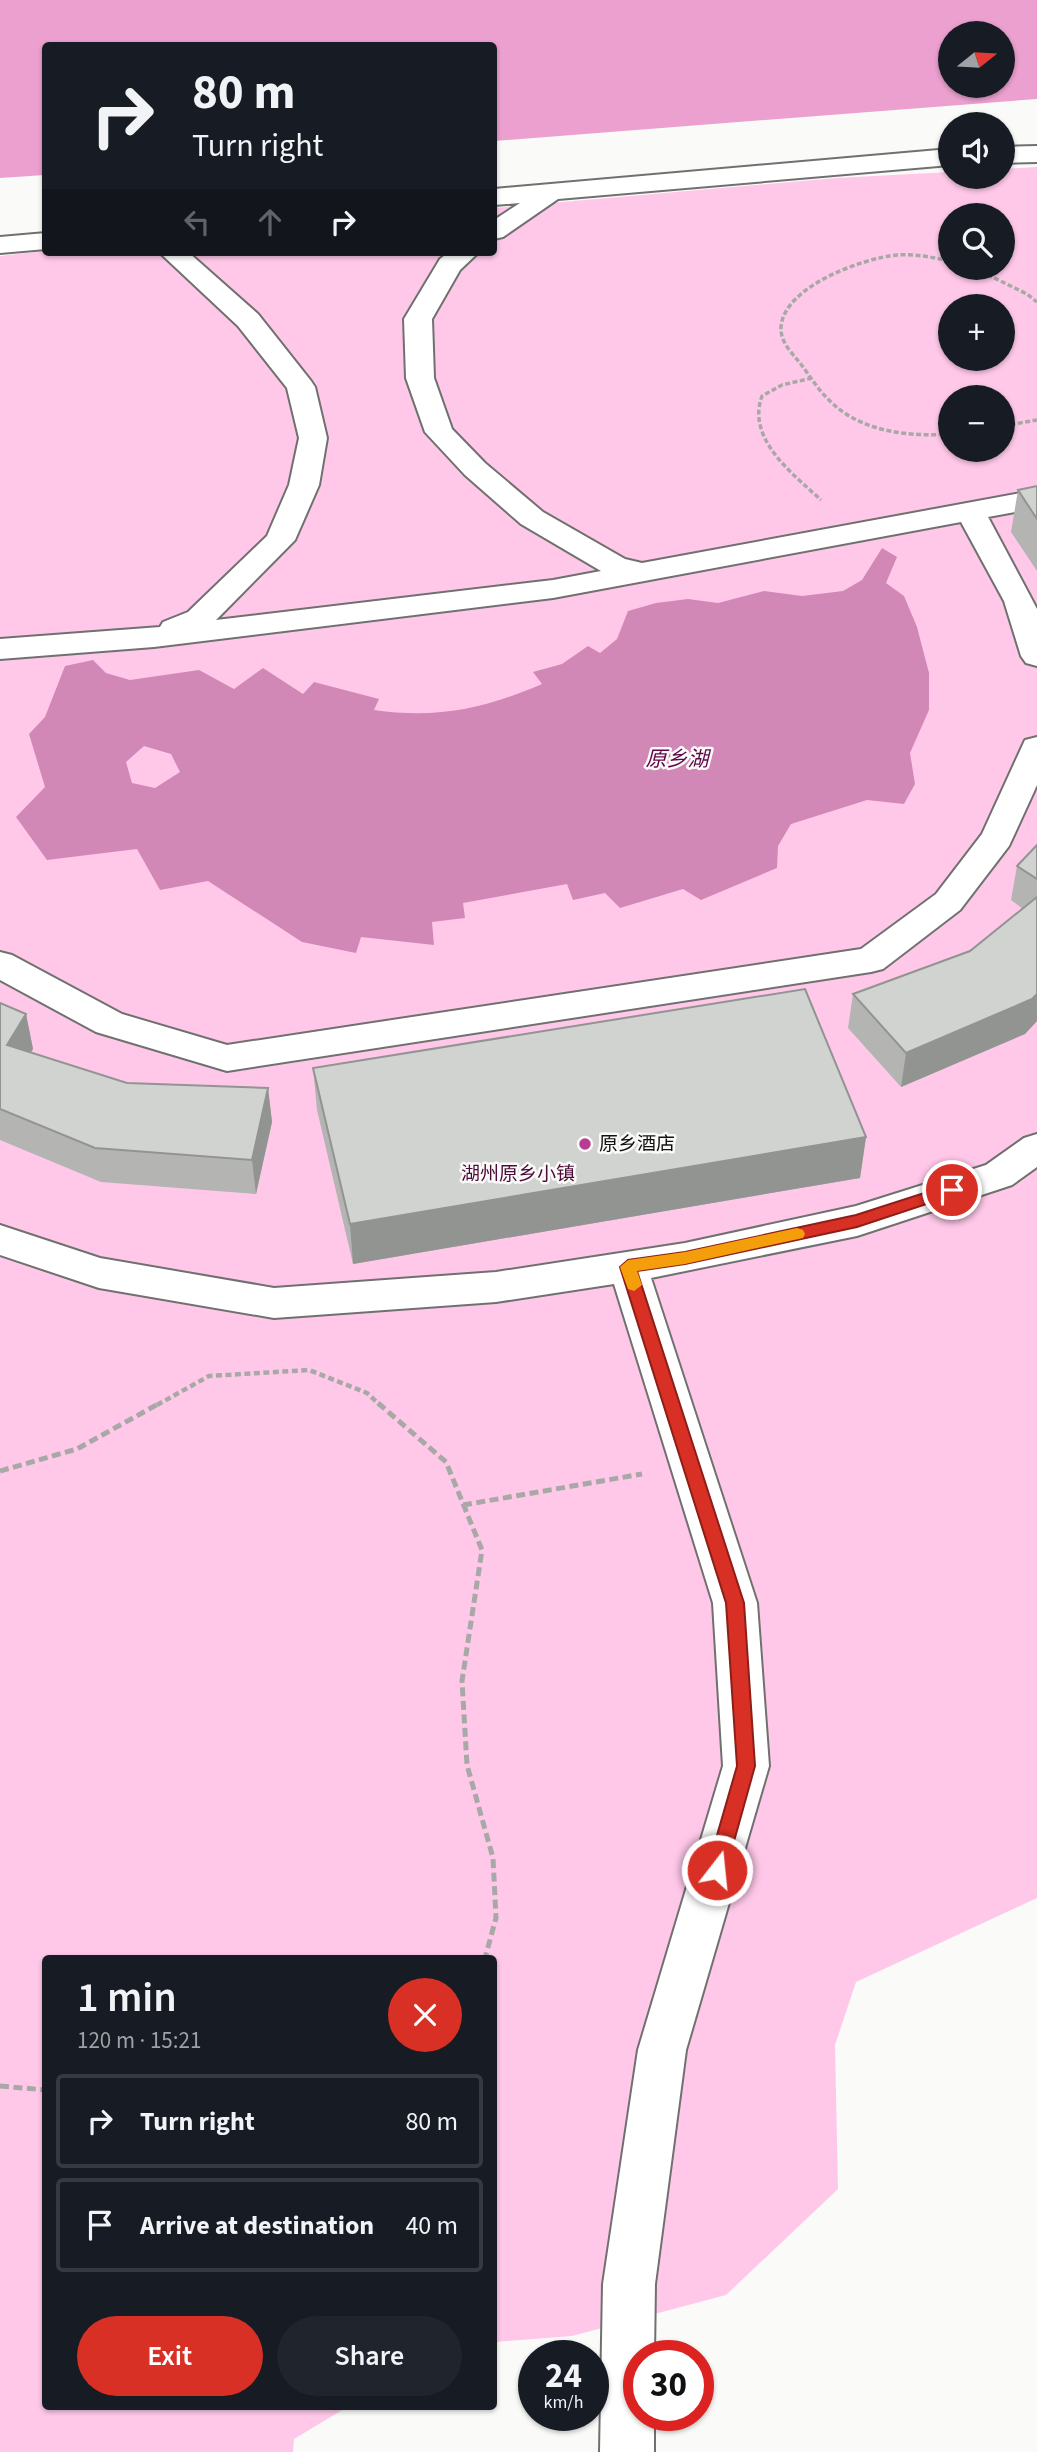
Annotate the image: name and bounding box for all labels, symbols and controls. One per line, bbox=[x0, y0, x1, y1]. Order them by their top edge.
north arrow bbox=[938, 21, 1015, 98]
map controls bbox=[938, 21, 1015, 462]
text: 80 m bbox=[192, 58, 296, 128]
icon: right bbox=[77, 70, 168, 161]
button: sound bbox=[938, 112, 1015, 189]
text: Turn right bbox=[192, 123, 323, 169]
icon: left bbox=[178, 203, 216, 241]
icon: ahead bbox=[251, 203, 289, 241]
icon: right bbox=[324, 203, 362, 241]
button: search bbox=[938, 203, 1015, 280]
button: + bbox=[938, 294, 1015, 371]
button: − bbox=[938, 385, 1015, 462]
water label: 原乡湖 bbox=[646, 744, 711, 774]
place label: 原乡酒店 bbox=[599, 1131, 675, 1158]
marker: 原乡酒店 bbox=[577, 1136, 593, 1152]
pin bbox=[922, 1160, 982, 1220]
park label: 湖州原乡小镇 bbox=[461, 1161, 575, 1188]
icon: arrive bbox=[933, 1171, 971, 1209]
position arrow bbox=[680, 1833, 754, 1907]
text: 1 min bbox=[77, 1968, 177, 2028]
button: close bbox=[388, 1978, 462, 2052]
text: 120 m · 15:21 bbox=[77, 2024, 201, 2057]
icon: right bbox=[81, 2102, 119, 2140]
text: Turn right bbox=[140, 2103, 255, 2140]
text: 80 m bbox=[405, 2103, 458, 2140]
icon: arrive bbox=[81, 2206, 119, 2244]
text: Arrive at destination bbox=[140, 2207, 374, 2244]
text: 40 m bbox=[405, 2207, 458, 2244]
button: Exit bbox=[77, 2316, 263, 2396]
button: Share bbox=[277, 2316, 462, 2396]
speed limit sign: 30 bbox=[623, 2340, 714, 2431]
text: 24 bbox=[545, 2351, 582, 2401]
text: km/h bbox=[544, 2390, 583, 2415]

